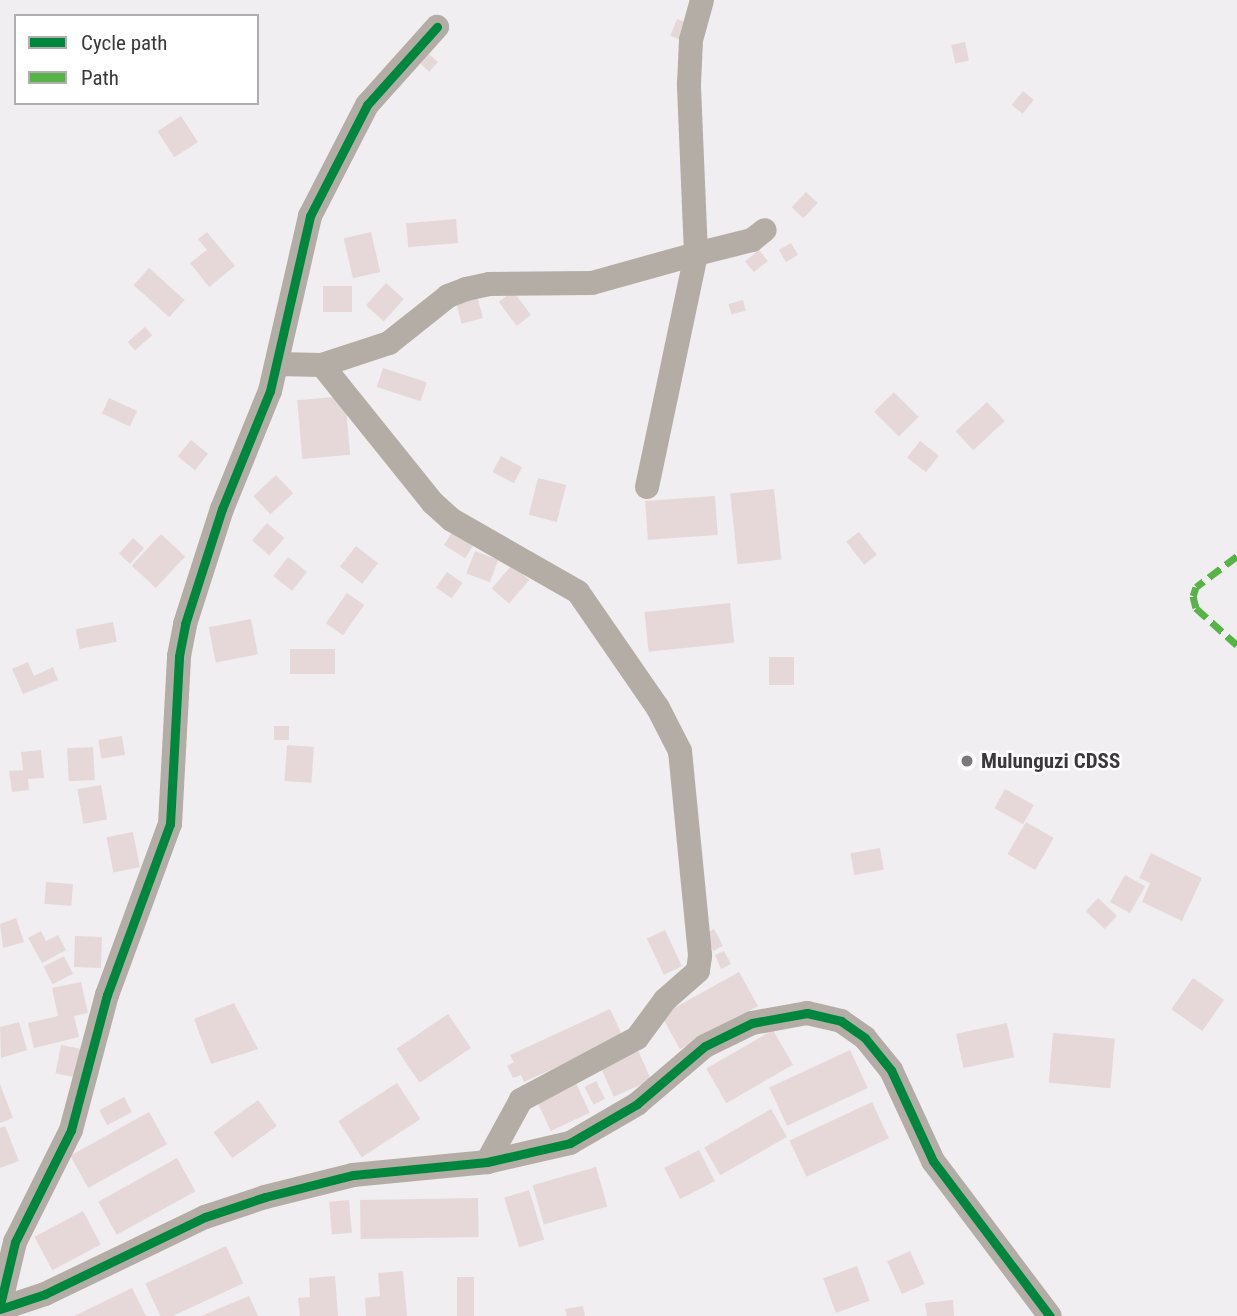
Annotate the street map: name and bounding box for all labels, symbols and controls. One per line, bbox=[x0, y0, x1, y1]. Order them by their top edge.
legend bbox=[14, 14, 259, 105]
text: Cycle path bbox=[81, 31, 167, 55]
text: Path bbox=[81, 66, 119, 90]
place label: Mulunguzi CDSS bbox=[981, 748, 1120, 774]
marker: Mulunguzi CDSS bbox=[959, 753, 975, 769]

